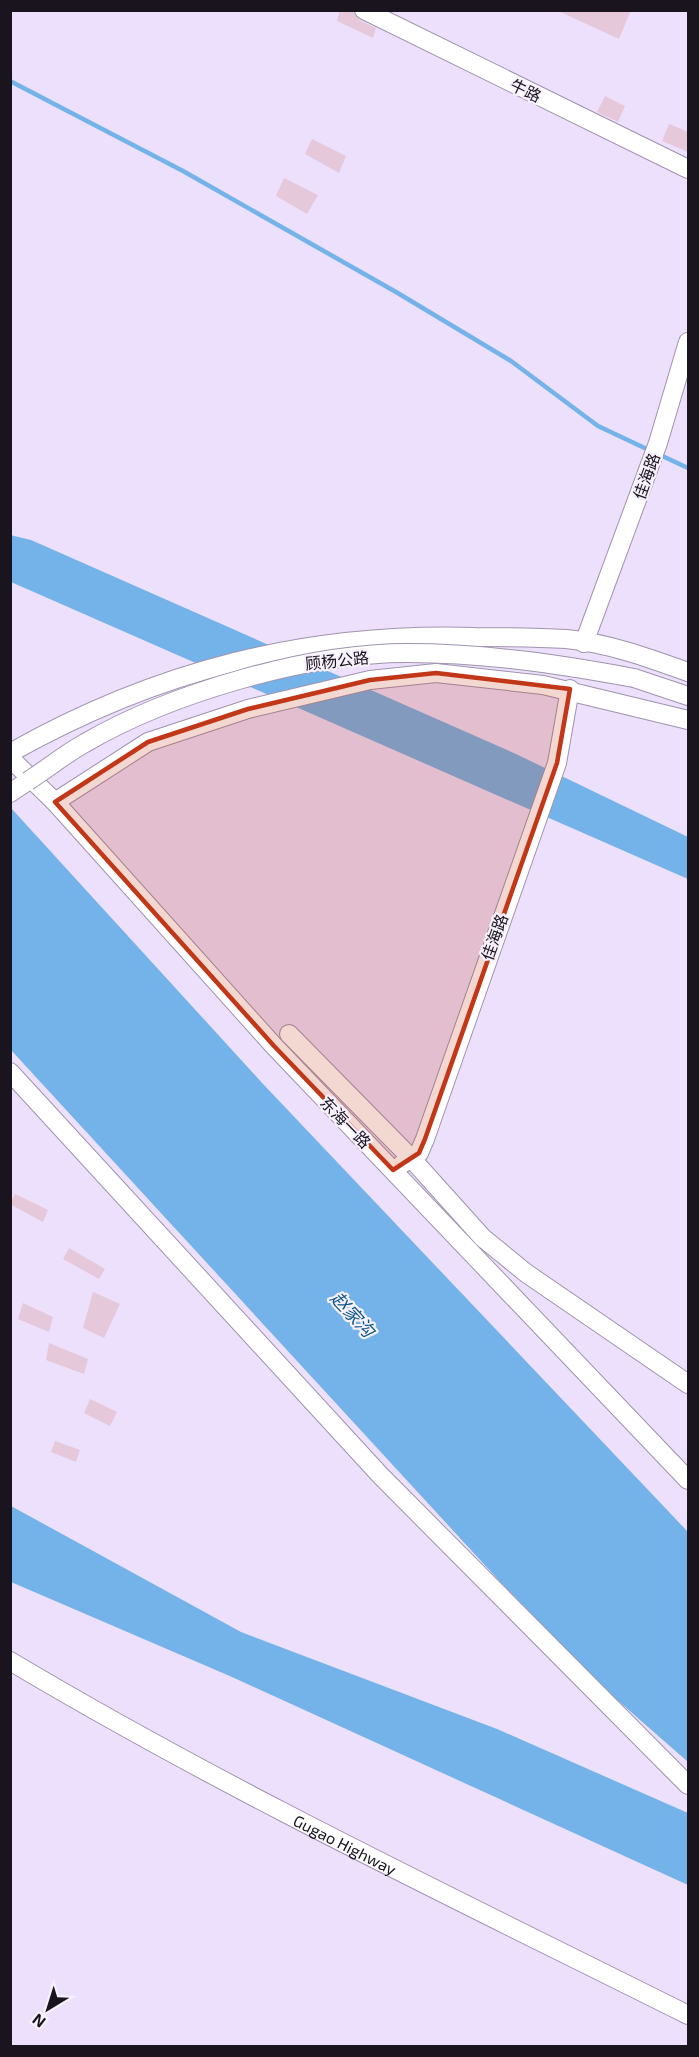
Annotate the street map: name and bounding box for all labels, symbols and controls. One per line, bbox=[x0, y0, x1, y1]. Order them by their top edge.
street label: 牛路 bbox=[507, 74, 545, 106]
street label: 佳海路 bbox=[629, 450, 663, 502]
street label: 顾杨公路 bbox=[304, 647, 370, 673]
street label: 佳海路 bbox=[477, 911, 511, 963]
street label: 东海一路 bbox=[317, 1092, 375, 1152]
water label: 赵家沟 bbox=[327, 1287, 381, 1343]
street label: Gugao Highway bbox=[291, 1810, 400, 1878]
north arrow bbox=[18, 1979, 78, 2039]
text: N bbox=[28, 2010, 49, 2032]

